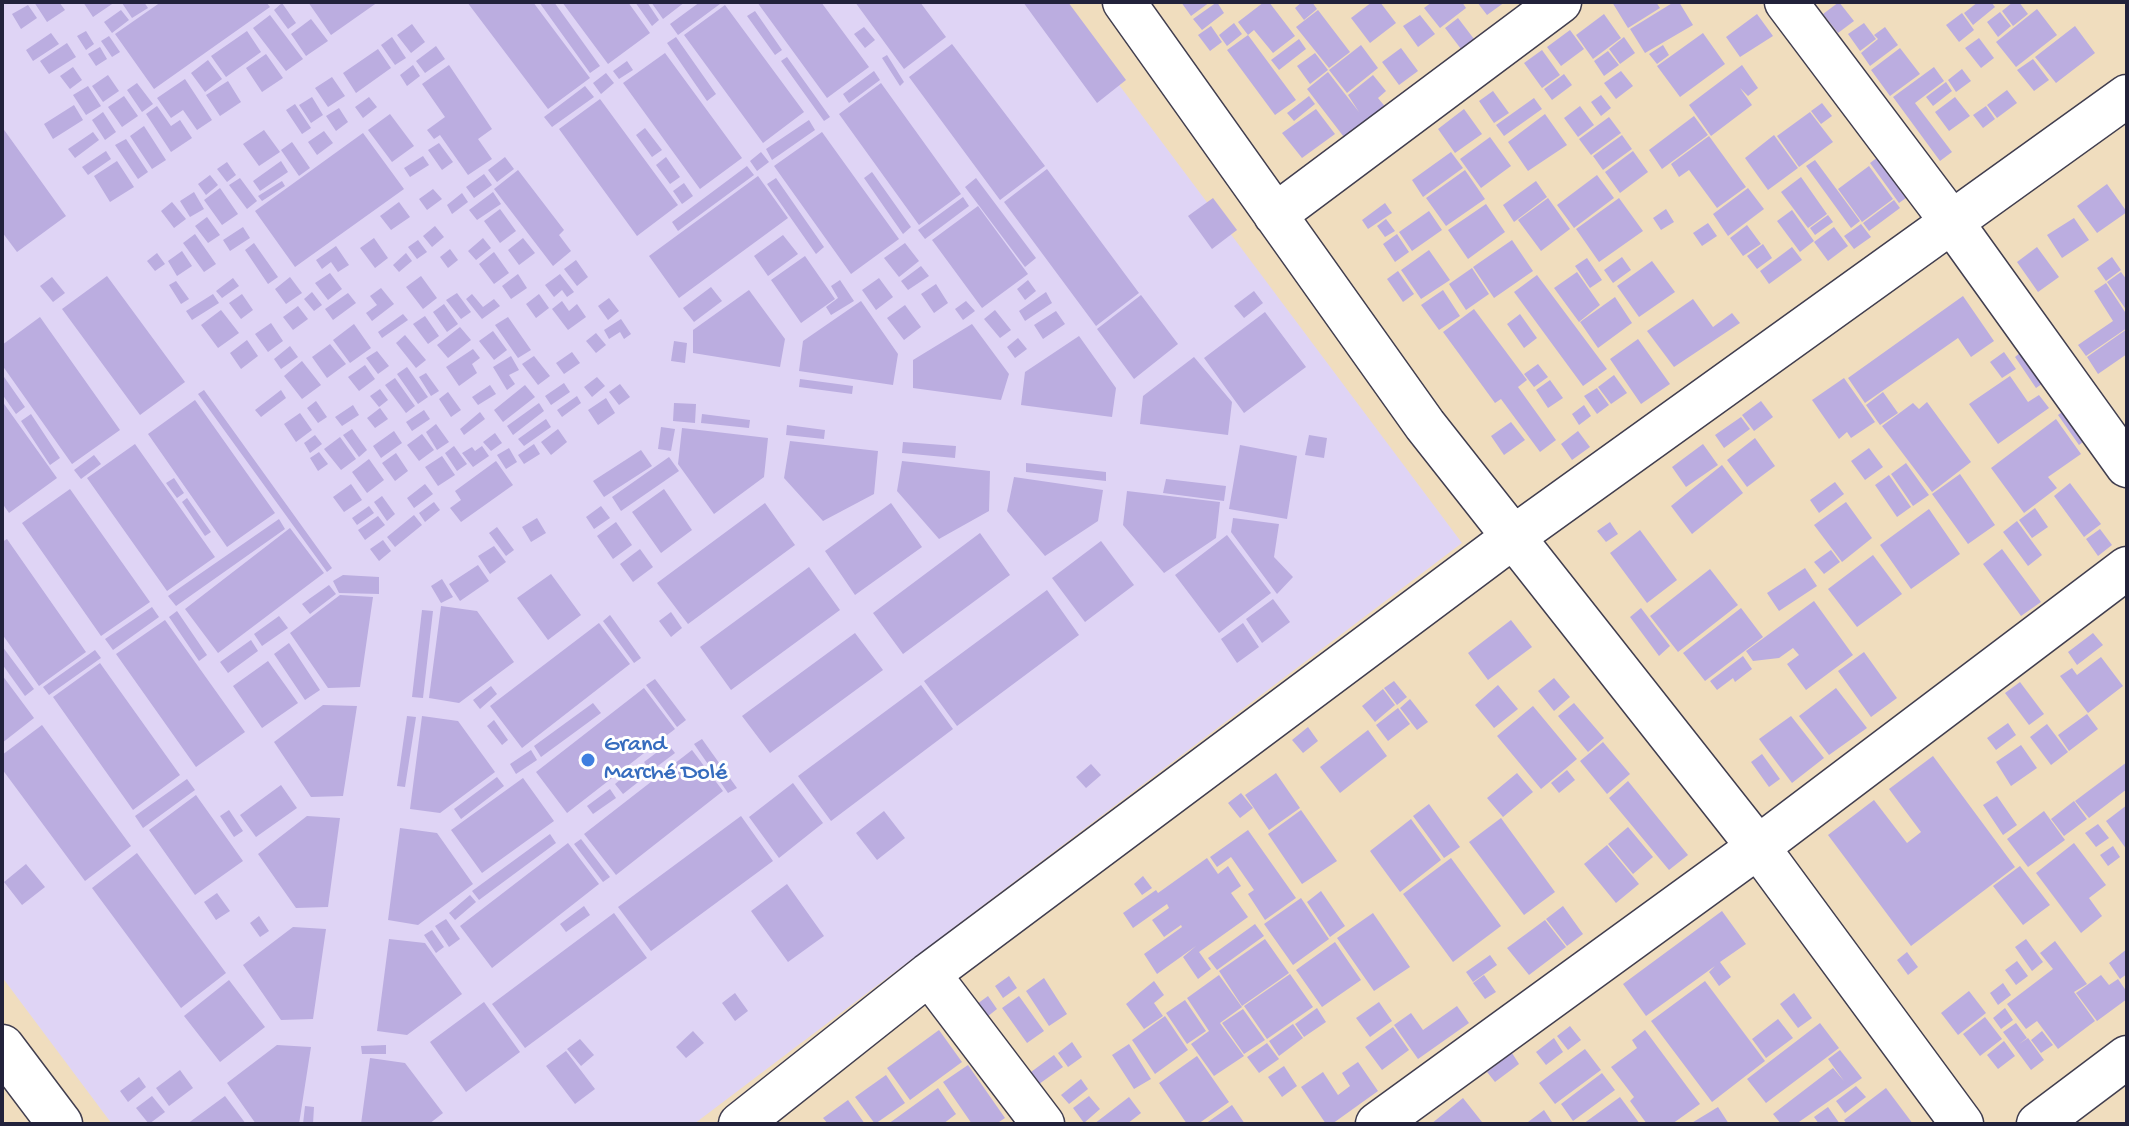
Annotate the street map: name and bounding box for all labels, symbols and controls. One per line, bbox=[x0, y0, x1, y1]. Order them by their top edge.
place label: Grand Marché Dolé bbox=[604, 732, 727, 788]
marker: Grand Marché Dolé bbox=[579, 751, 597, 769]

